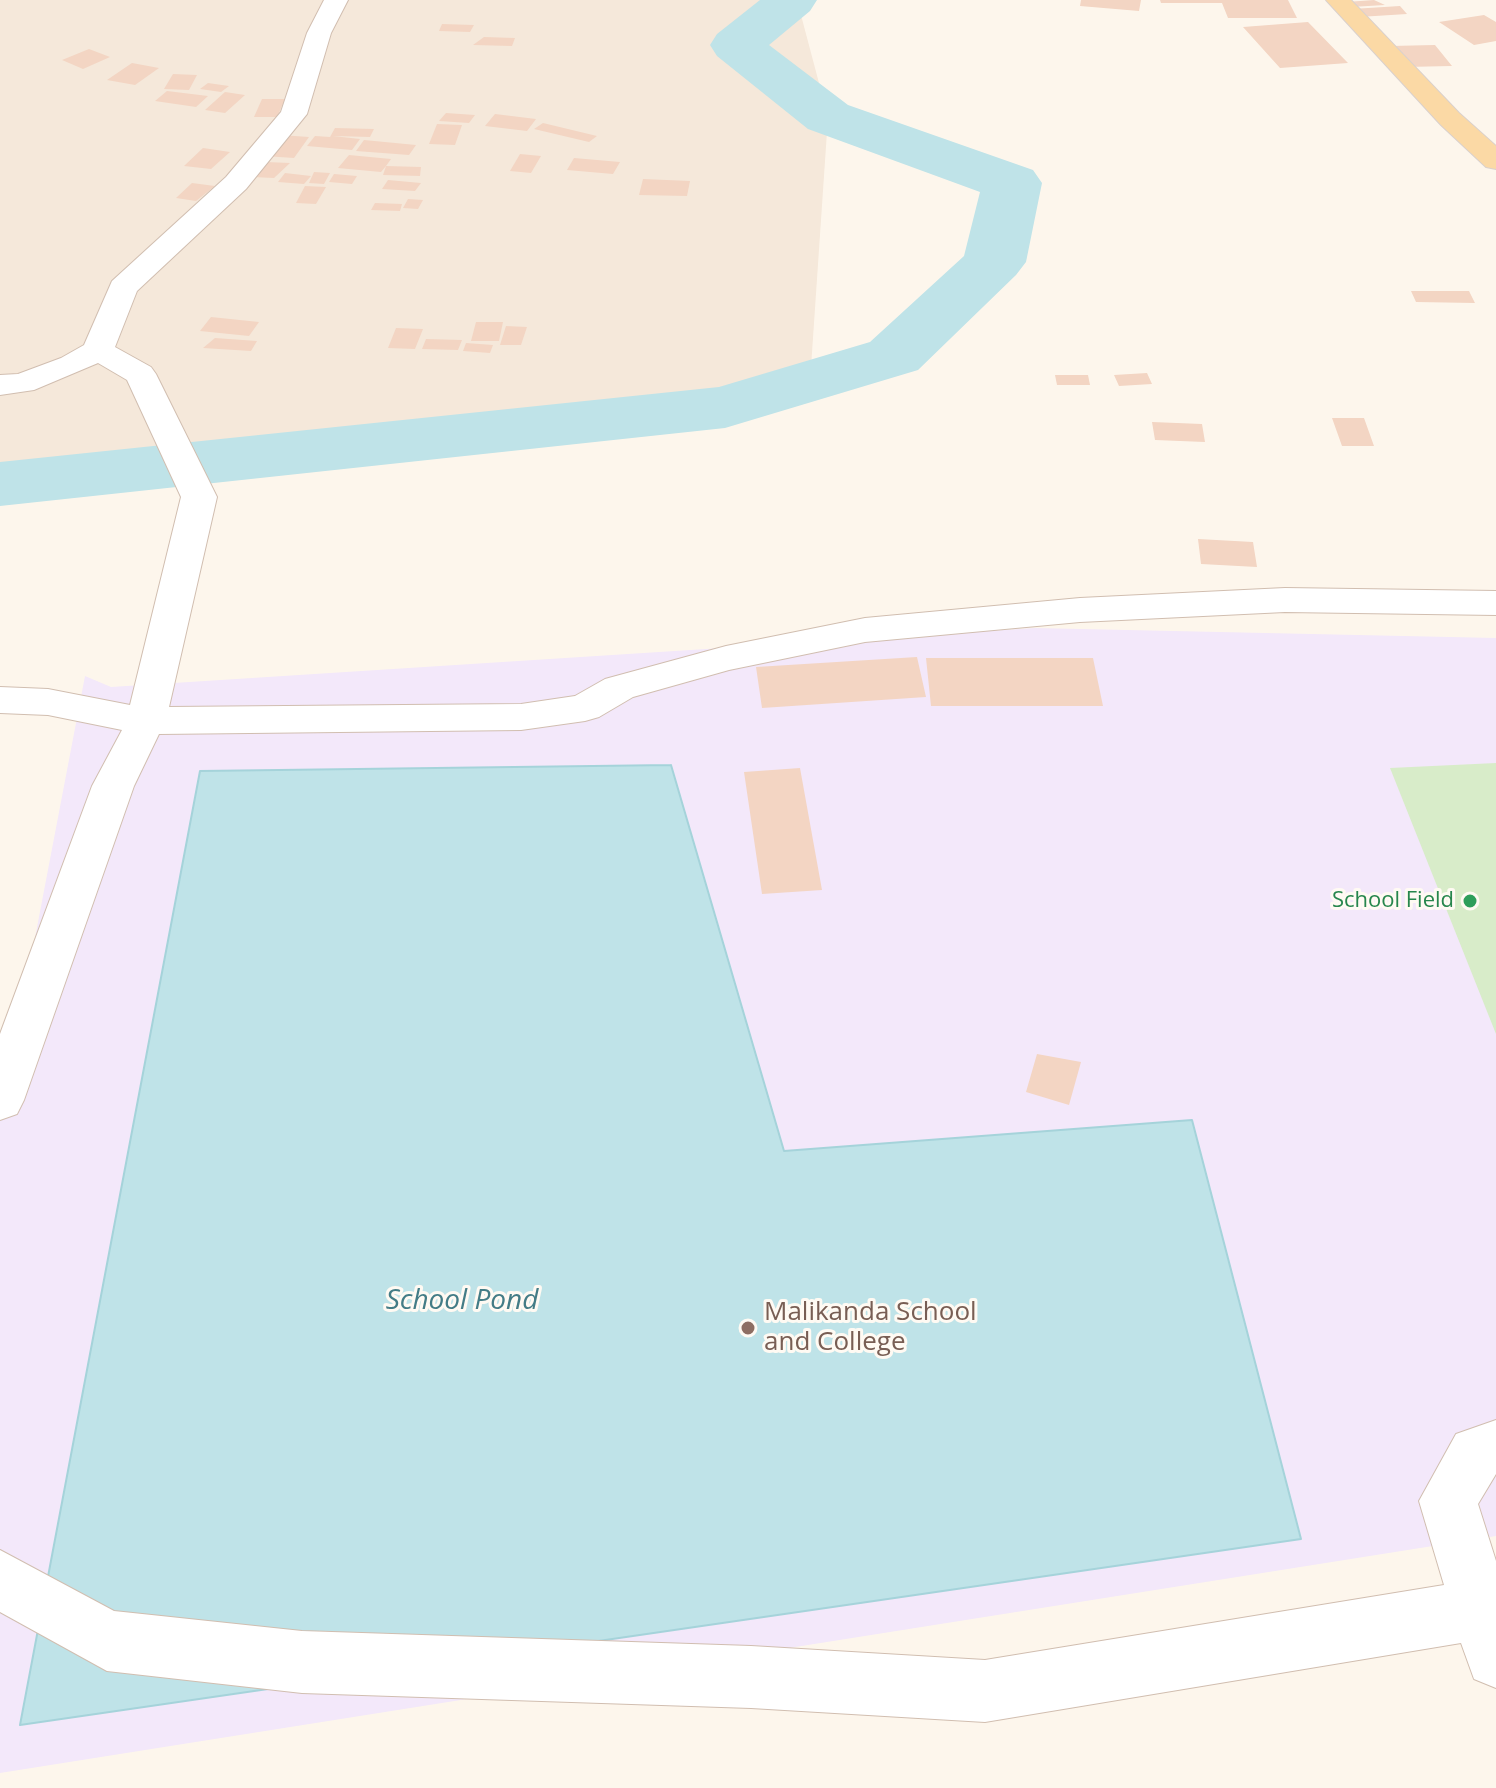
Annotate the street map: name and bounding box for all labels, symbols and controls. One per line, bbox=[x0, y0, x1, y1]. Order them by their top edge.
place label: School Field bbox=[1332, 888, 1454, 914]
marker: School Field bbox=[1461, 892, 1479, 910]
water label: School Pond bbox=[386, 1284, 538, 1318]
place label: Malikanda School and College bbox=[764, 1297, 977, 1358]
marker: Malikanda School and College bbox=[739, 1319, 757, 1337]

